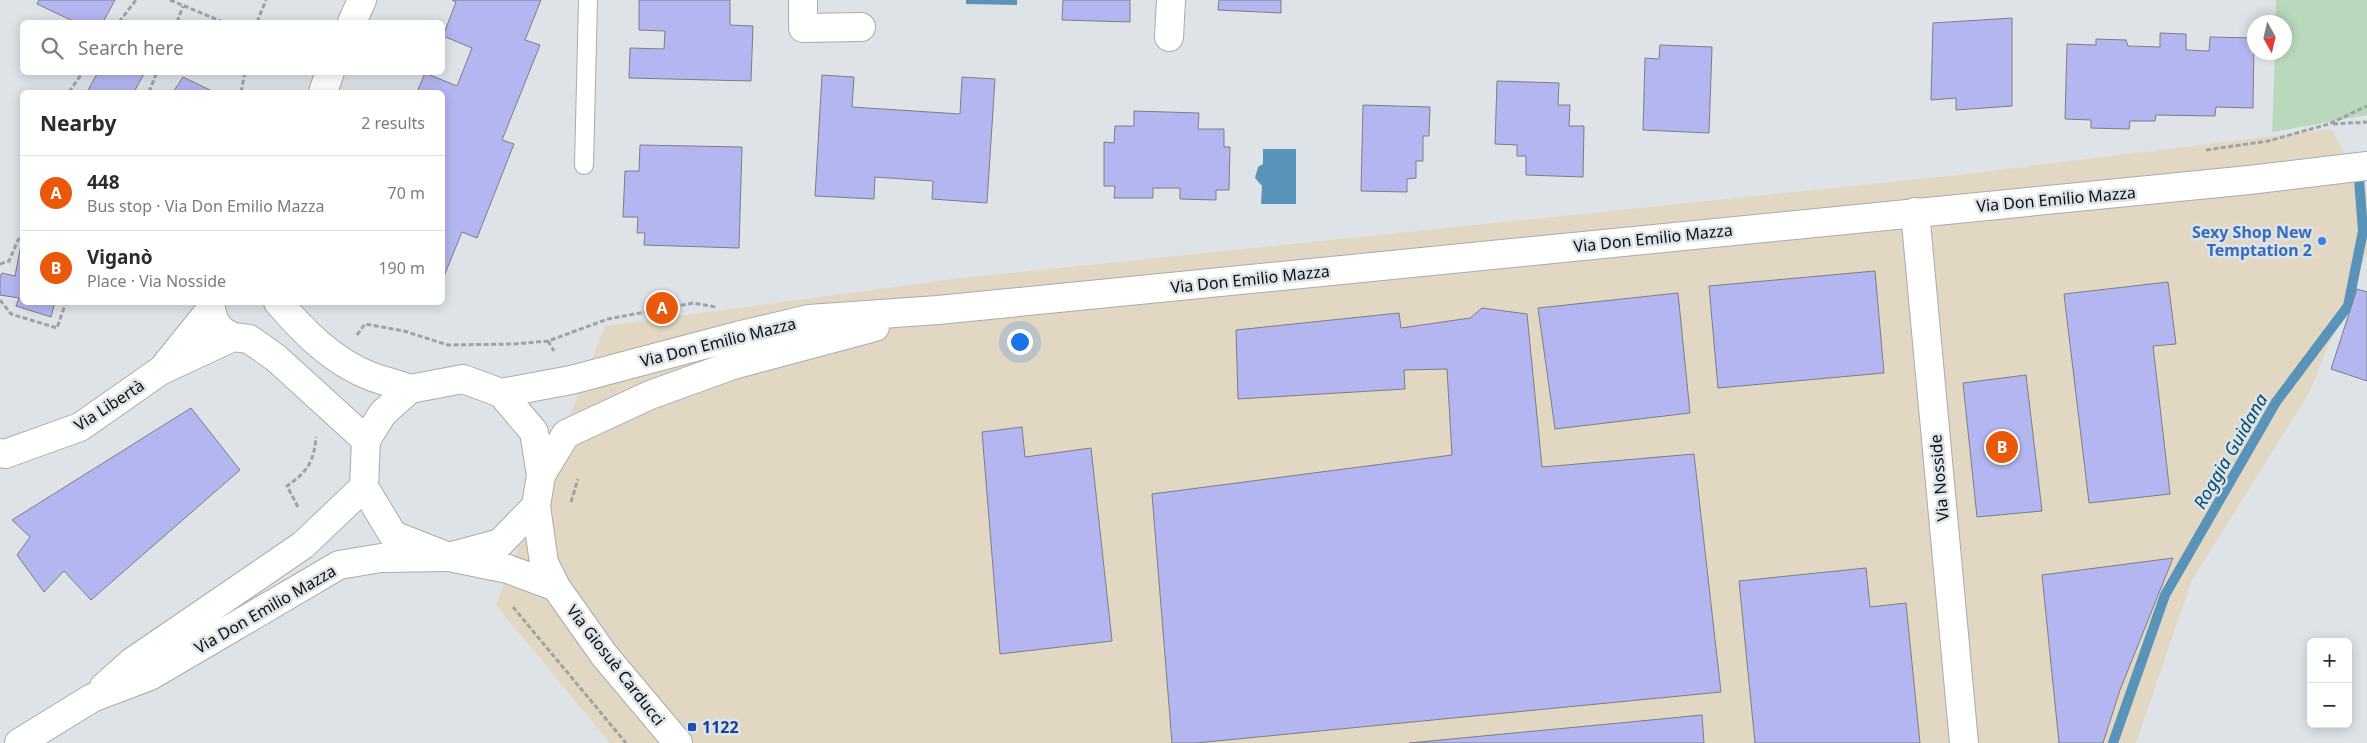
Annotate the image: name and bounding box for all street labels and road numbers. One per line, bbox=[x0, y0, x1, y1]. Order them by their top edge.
street label: Via Don Emilio Mazza bbox=[1975, 181, 2137, 217]
street label: Via Don Emilio Mazza bbox=[1572, 219, 1734, 257]
street label: Via Don Emilio Mazza bbox=[1169, 260, 1331, 298]
street label: Via Don Emilio Mazza bbox=[638, 312, 798, 372]
street label: Via Libertà bbox=[70, 374, 148, 436]
street label: Via Nosside bbox=[1924, 434, 1954, 522]
street label: Via Don Emilio Mazza bbox=[190, 560, 340, 658]
street label: Via Giosuè Carducci bbox=[562, 600, 670, 730]

